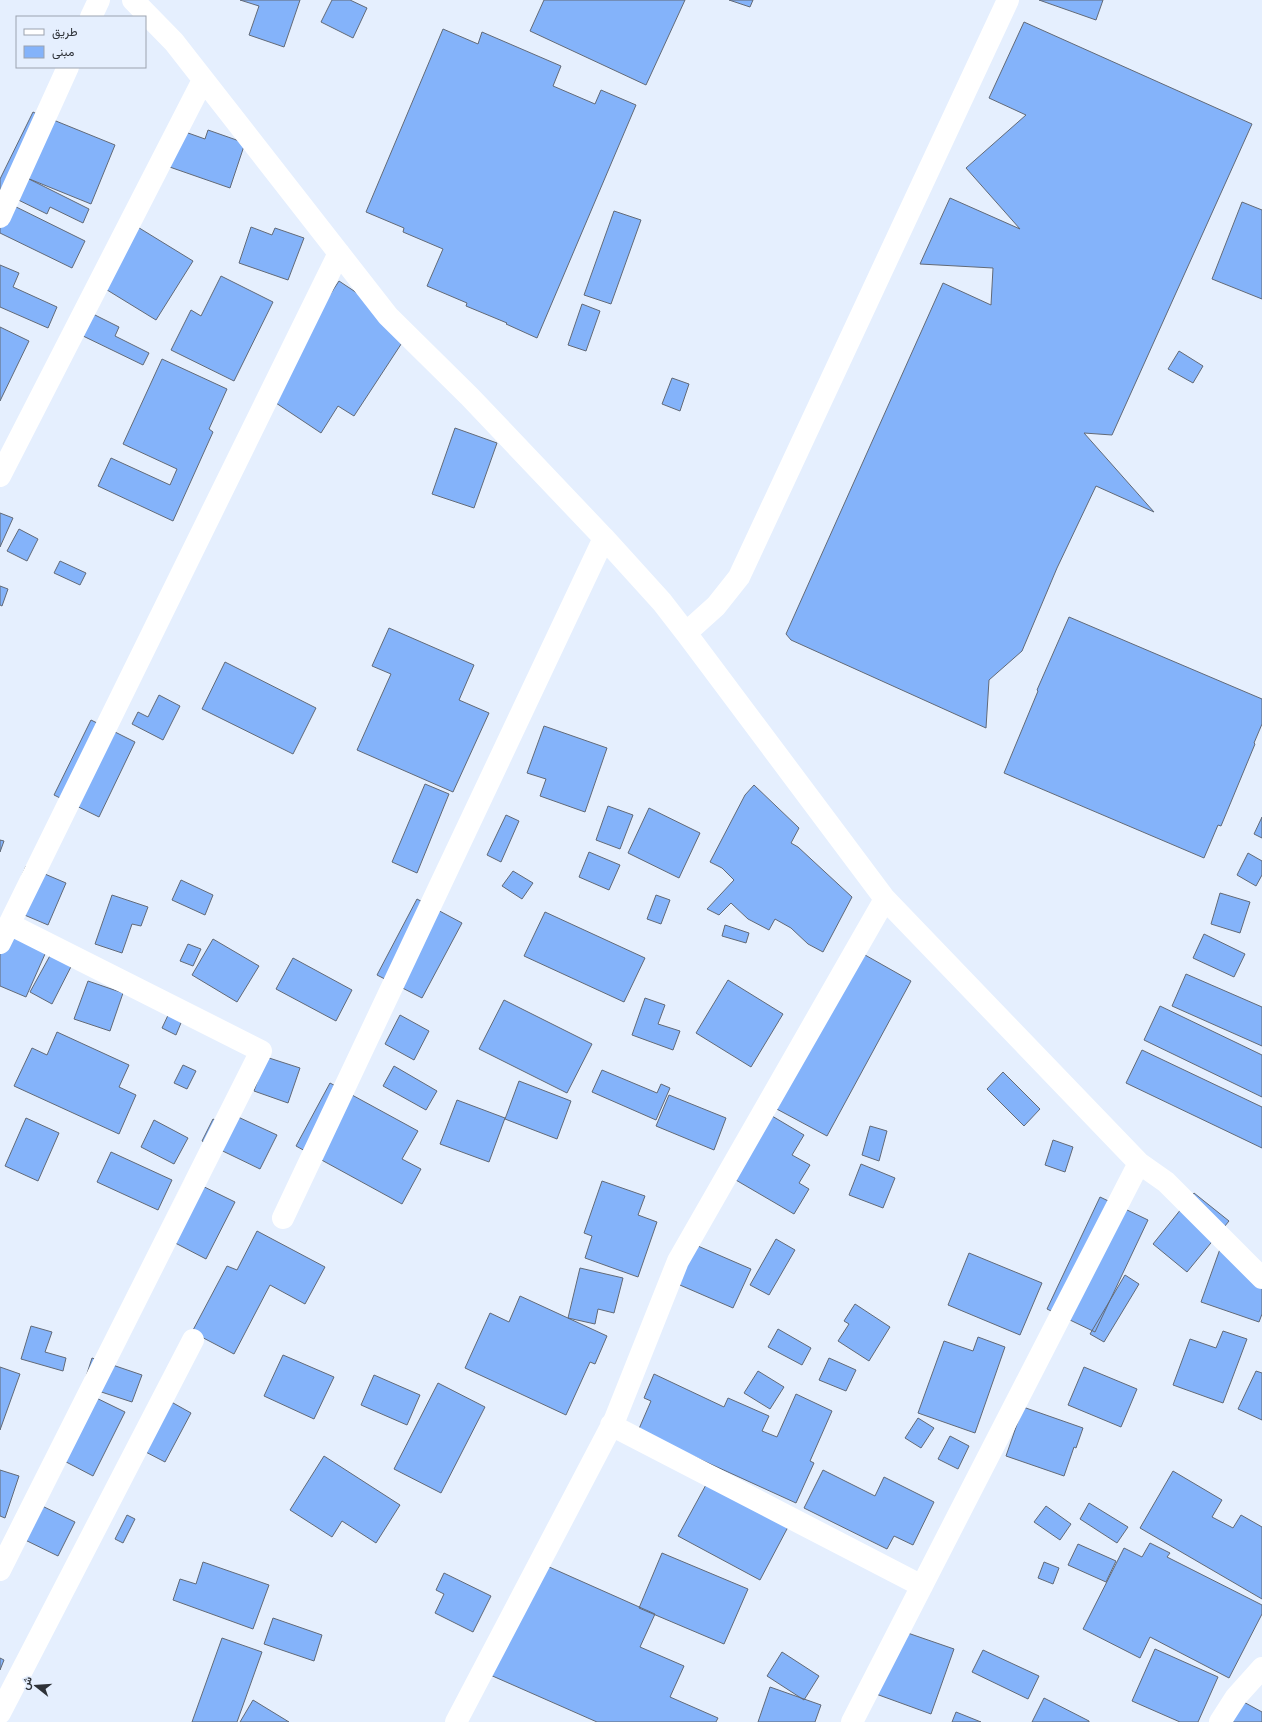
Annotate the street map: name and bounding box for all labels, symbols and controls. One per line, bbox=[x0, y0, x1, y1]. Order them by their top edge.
legend bbox=[16, 16, 146, 68]
text: طريق bbox=[52, 25, 78, 40]
text: مبنى bbox=[52, 45, 74, 60]
north arrow bbox=[16, 1666, 56, 1706]
text: ش bbox=[19, 1675, 35, 1691]

